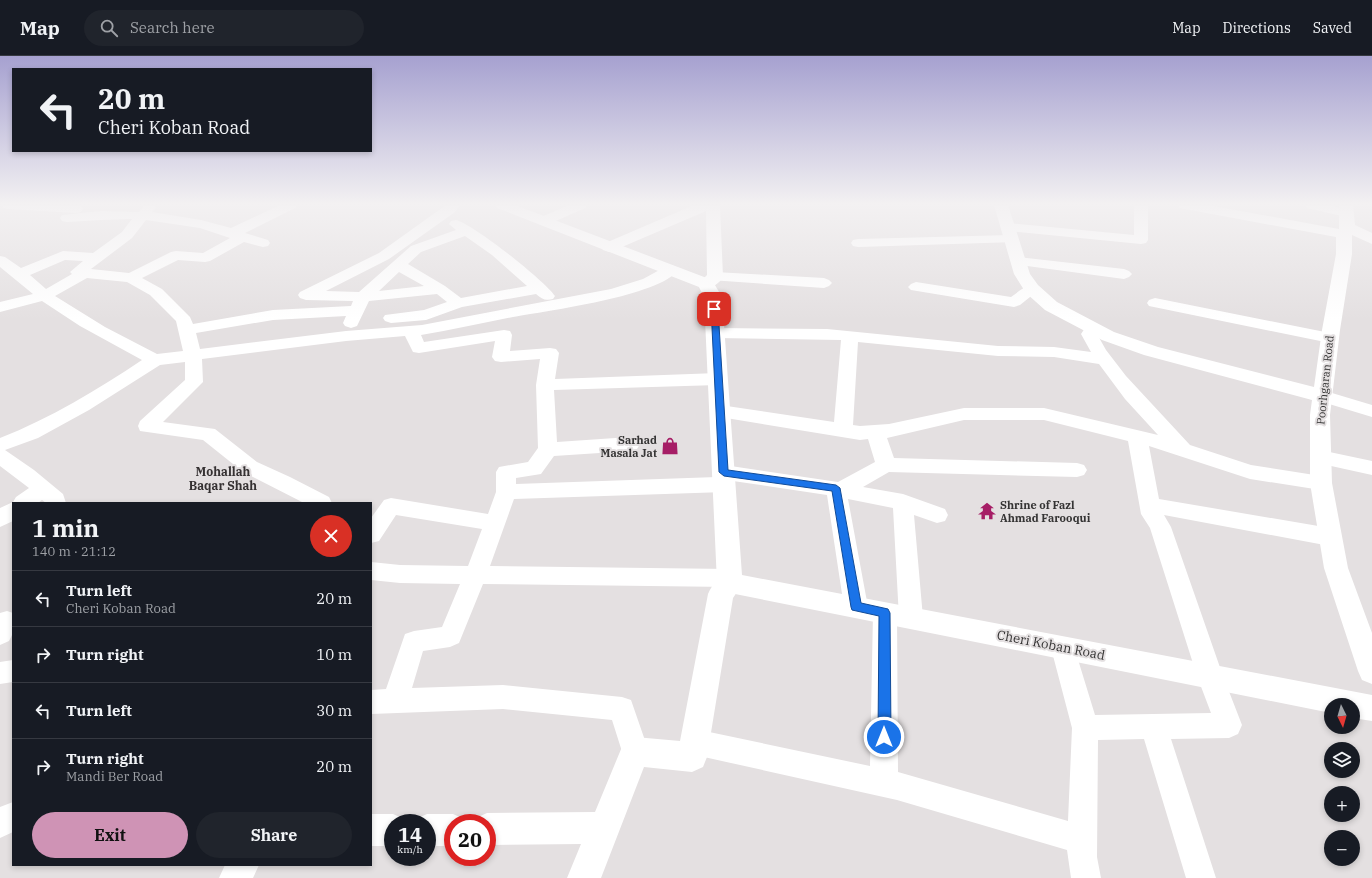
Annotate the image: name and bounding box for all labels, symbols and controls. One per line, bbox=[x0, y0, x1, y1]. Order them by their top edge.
search box bbox=[84, 10, 364, 46]
text: Map bbox=[20, 16, 60, 40]
icon: search bbox=[98, 17, 120, 39]
text: Search here bbox=[130, 18, 214, 37]
text: Map bbox=[1172, 19, 1201, 37]
text: Directions bbox=[1223, 19, 1291, 37]
text: Saved bbox=[1313, 19, 1352, 37]
text: 20 m bbox=[98, 80, 165, 117]
icon: left bbox=[32, 84, 84, 136]
text: Cheri Koban Road bbox=[98, 116, 250, 139]
pin bbox=[697, 292, 731, 326]
icon: arrive bbox=[703, 298, 725, 320]
street label: Poorhgaran Road bbox=[1313, 334, 1337, 425]
place label: Sarhad Masala Jat bbox=[601, 433, 657, 460]
shop icon: Sarhad Masala Jat bbox=[660, 436, 680, 456]
district label: Mohallah Baqar Shah bbox=[189, 464, 257, 493]
place label: Shrine of Fazl Ahmad Farooqui bbox=[1000, 498, 1091, 525]
temple icon: Shrine of Fazl Ahmad Farooqui bbox=[977, 501, 997, 521]
text: 1 min bbox=[32, 512, 99, 544]
button: close bbox=[310, 515, 352, 557]
text: 140 m · 21:12 bbox=[32, 543, 116, 560]
text: Turn left bbox=[66, 581, 132, 600]
icon: left bbox=[32, 588, 54, 610]
text: 20 m bbox=[316, 589, 352, 608]
text: Cheri Koban Road bbox=[66, 600, 176, 617]
street label: Cheri Koban Road bbox=[995, 626, 1107, 664]
icon: right bbox=[32, 644, 54, 666]
text: Turn right bbox=[66, 645, 144, 664]
text: 10 m bbox=[316, 645, 352, 664]
north arrow bbox=[1324, 698, 1360, 734]
map controls bbox=[1324, 698, 1360, 866]
icon: left bbox=[32, 700, 54, 722]
text: Turn left bbox=[66, 701, 132, 720]
text: 30 m bbox=[316, 701, 352, 720]
position arrow bbox=[863, 716, 905, 758]
button: layers bbox=[1324, 742, 1360, 778]
text: Turn right bbox=[66, 749, 144, 768]
icon: right bbox=[32, 756, 54, 778]
text: 20 m bbox=[316, 757, 352, 776]
text: Mandi Ber Road bbox=[66, 768, 163, 785]
button: + bbox=[1324, 786, 1360, 822]
button: Exit bbox=[32, 812, 188, 858]
button: Share bbox=[196, 812, 352, 858]
speed limit sign: 20 bbox=[444, 814, 496, 866]
text: 14 bbox=[398, 821, 422, 848]
button: − bbox=[1324, 830, 1360, 866]
text: km/h bbox=[397, 843, 423, 856]

